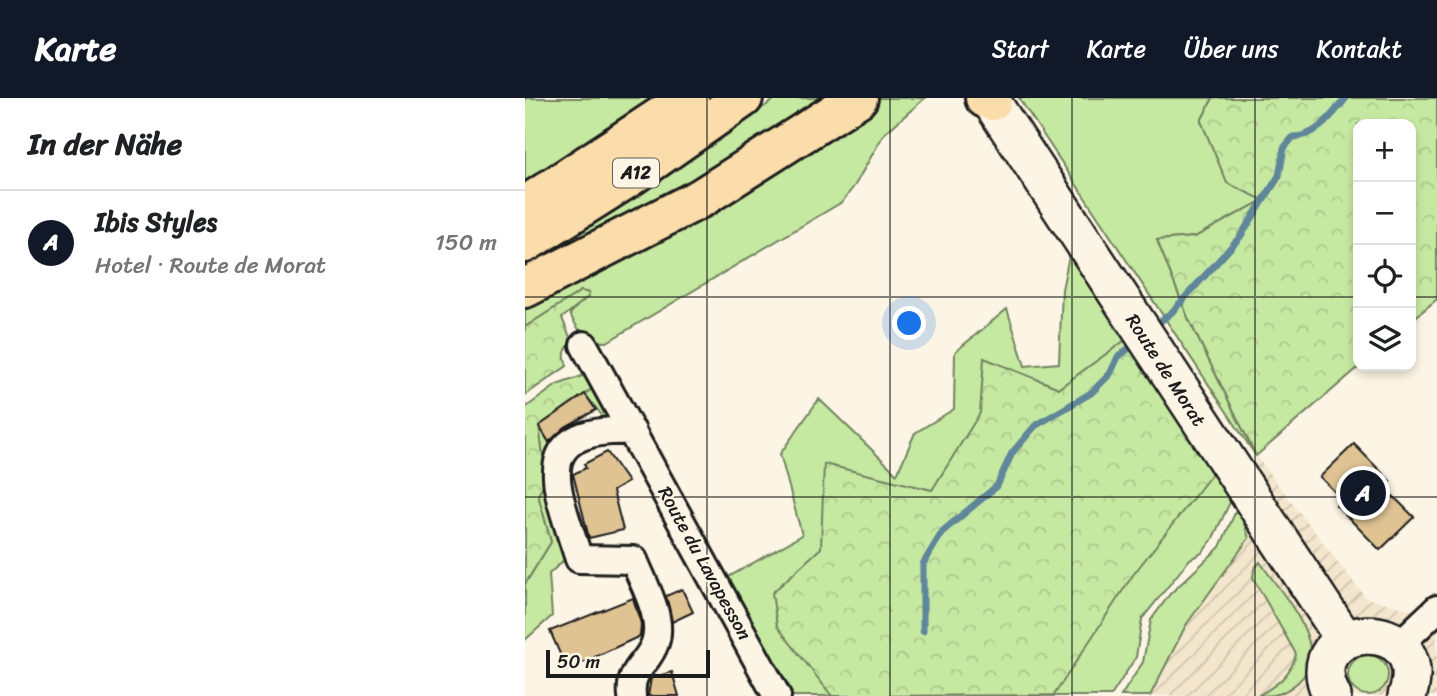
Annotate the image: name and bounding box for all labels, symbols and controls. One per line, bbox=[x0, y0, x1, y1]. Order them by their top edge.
text: Karte bbox=[35, 20, 117, 78]
text: Start bbox=[992, 28, 1049, 70]
text: Karte bbox=[1087, 28, 1146, 70]
text: Über uns bbox=[1184, 28, 1279, 70]
text: Kontakt bbox=[1317, 28, 1402, 70]
text: In der Nähe bbox=[28, 117, 182, 171]
map controls bbox=[1353, 119, 1416, 371]
button: + bbox=[1353, 119, 1416, 182]
road number: A12 bbox=[613, 158, 659, 188]
button: − bbox=[1353, 182, 1416, 245]
text: Ibis Styles bbox=[95, 199, 217, 245]
text: A bbox=[43, 222, 59, 263]
text: 150 m bbox=[435, 222, 497, 263]
text: Hotel · Route de Morat bbox=[95, 245, 326, 286]
button: locate bbox=[1353, 245, 1416, 308]
your location bbox=[892, 306, 926, 340]
street label: Route de Morat bbox=[1117, 307, 1215, 433]
button: layers bbox=[1353, 308, 1416, 371]
pin: A bbox=[1340, 467, 1386, 519]
street label: Route du Lavapesson bbox=[649, 480, 761, 646]
text: 50 m bbox=[557, 645, 600, 678]
scale bar bbox=[546, 647, 711, 679]

